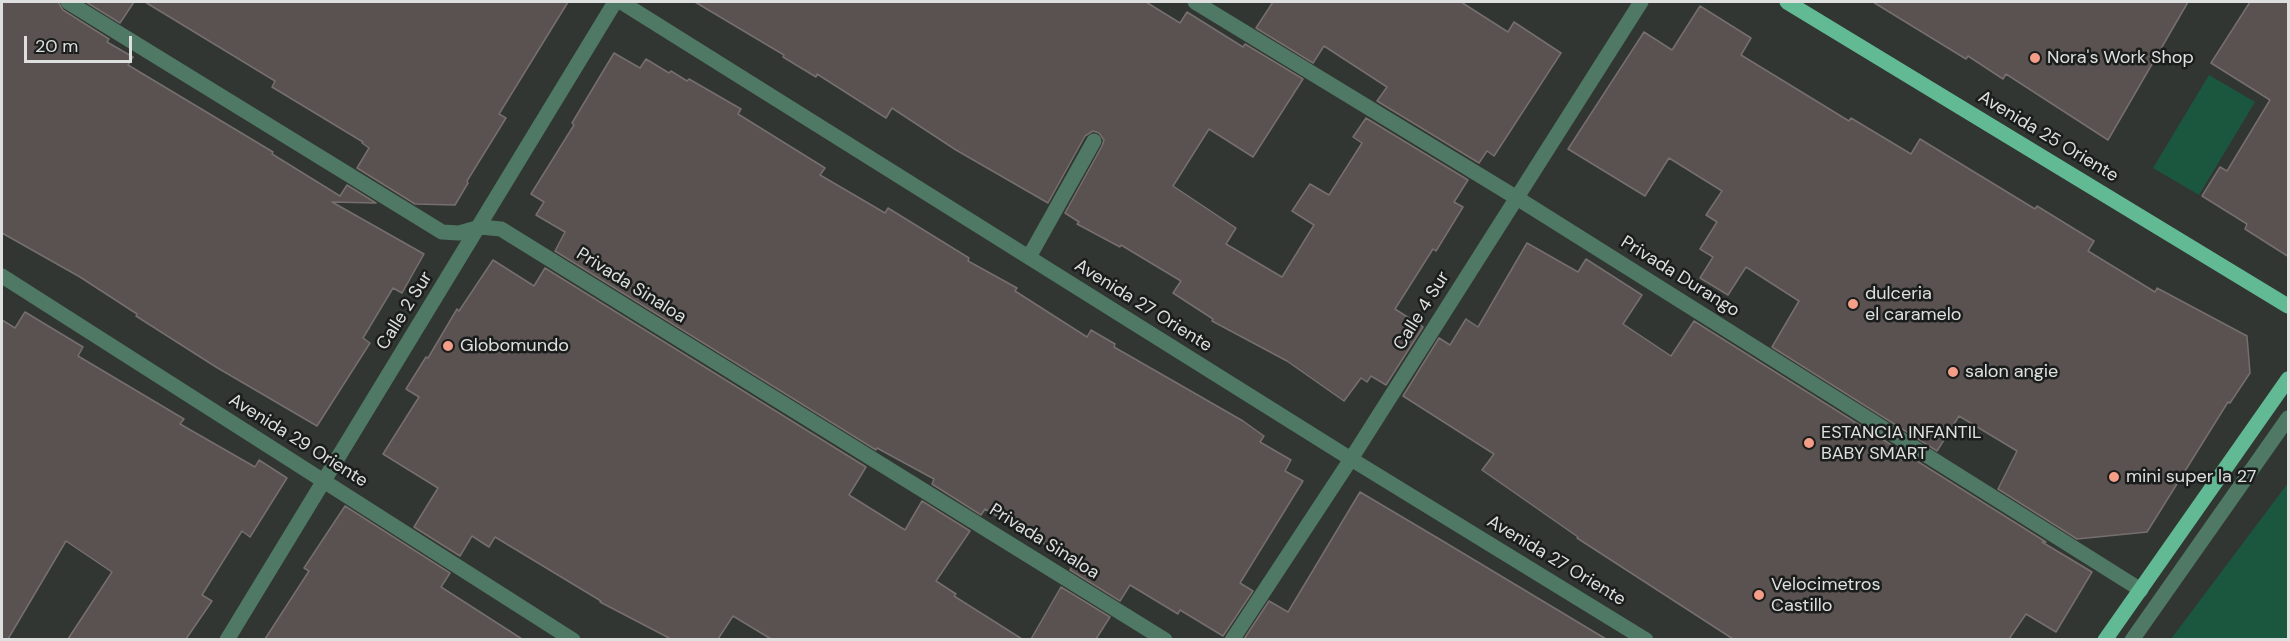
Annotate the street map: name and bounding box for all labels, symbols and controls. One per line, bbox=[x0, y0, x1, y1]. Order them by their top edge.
scale bar bbox=[27, 24, 135, 62]
text: 20 m bbox=[35, 34, 78, 58]
place label: Nora's Work Shop bbox=[2047, 47, 2194, 69]
marker: Nora's Work Shop bbox=[2028, 51, 2042, 65]
street label: Avenida 25 Oriente bbox=[1974, 87, 2122, 187]
street label: Privada Durango bbox=[1617, 232, 1743, 322]
street label: Privada Sinaloa bbox=[572, 244, 690, 328]
street label: Avenida 27 Oriente bbox=[1070, 255, 1216, 357]
street label: Calle 2 Sur bbox=[372, 268, 438, 354]
street label: Calle 4 Sur bbox=[1389, 268, 1455, 354]
place label: dulceria el caramelo bbox=[1865, 283, 1962, 326]
marker: dulceria el caramelo bbox=[1846, 297, 1860, 311]
place label: Globomundo bbox=[460, 335, 569, 357]
marker: Globomundo bbox=[441, 339, 455, 353]
place label: salon angie bbox=[1965, 361, 2058, 383]
marker: salon angie bbox=[1946, 365, 1960, 379]
street label: Avenida 29 Oriente bbox=[225, 390, 371, 492]
place label: ESTANCIA INFANTIL BABY SMART bbox=[1821, 422, 1981, 464]
marker: ESTANCIA INFANTIL BABY SMART bbox=[1802, 436, 1816, 450]
place label: mini super la 27 bbox=[2126, 466, 2256, 488]
marker: mini super la 27 bbox=[2107, 470, 2121, 484]
street label: Privada Sinaloa bbox=[985, 500, 1103, 584]
street label: Avenida 27 Oriente bbox=[1483, 511, 1629, 611]
place label: Velocimetros Castillo bbox=[1771, 574, 1880, 616]
marker: Velocimetros Castillo bbox=[1752, 588, 1766, 602]

